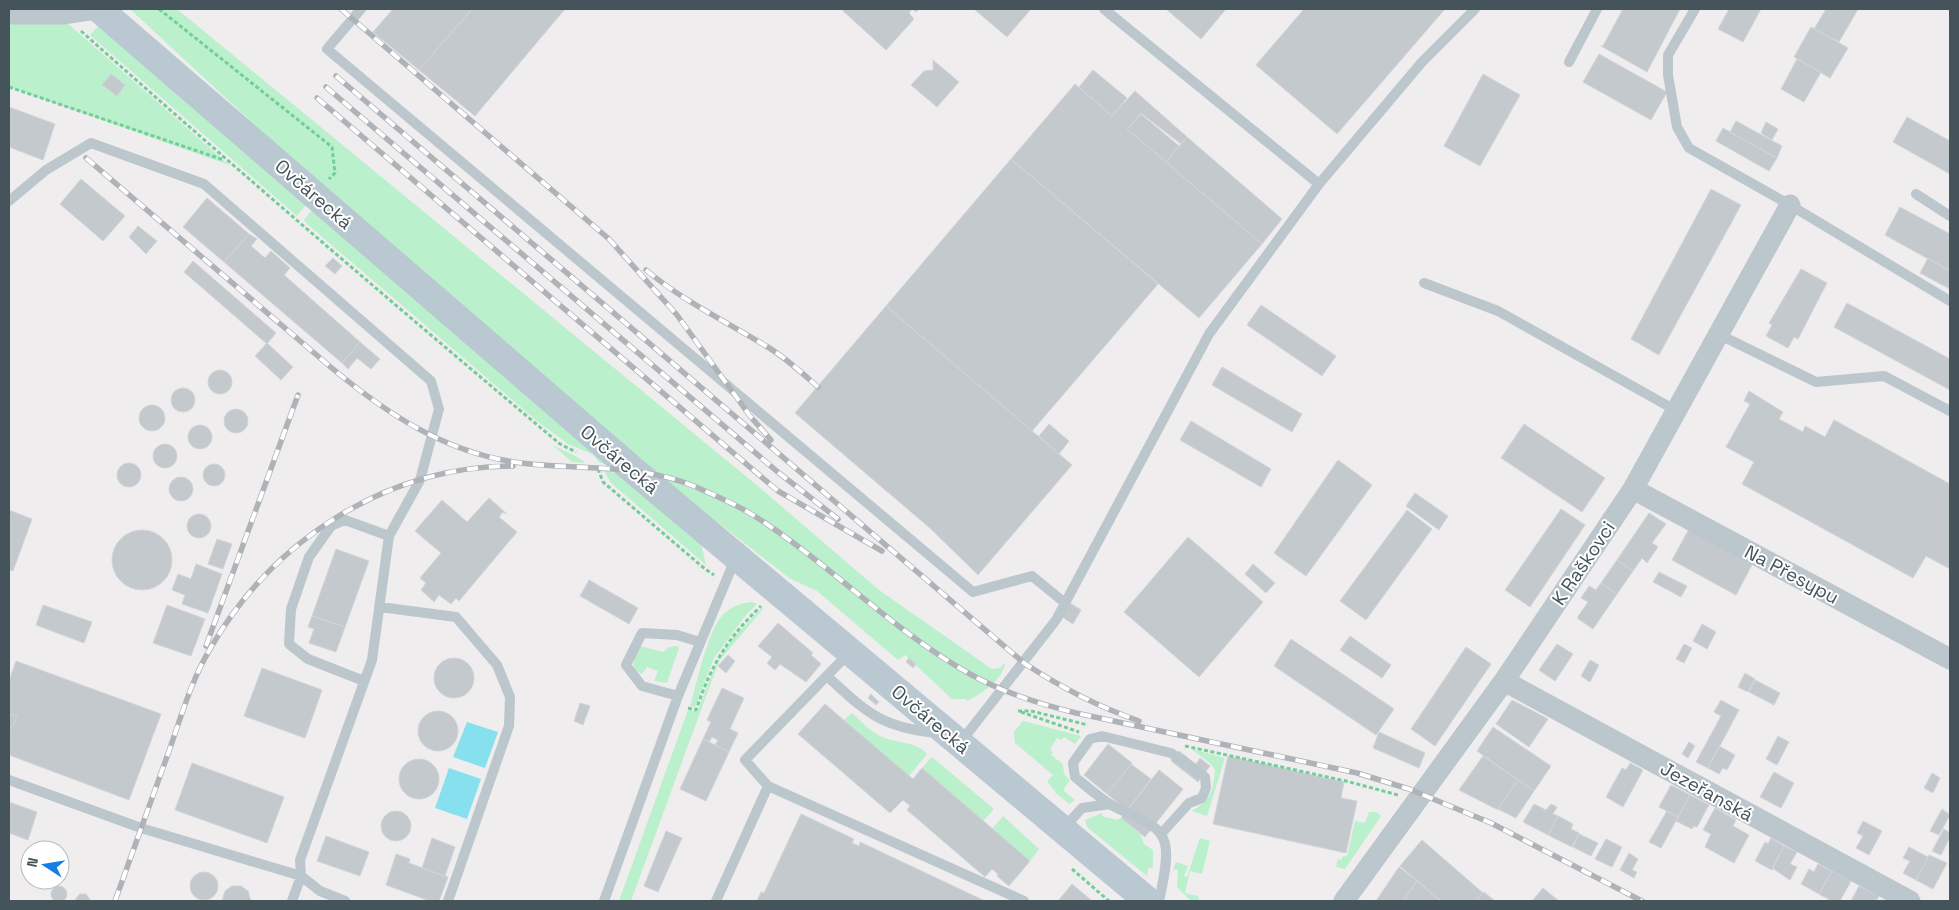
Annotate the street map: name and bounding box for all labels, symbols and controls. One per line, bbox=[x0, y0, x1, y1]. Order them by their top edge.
street label: Ovčárecká bbox=[270, 154, 358, 235]
street label: Ovčárecká bbox=[575, 419, 664, 500]
street label: K Raškovci bbox=[1546, 516, 1621, 610]
street label: Na Přesypu bbox=[1740, 539, 1843, 610]
street label: Ovčárecká bbox=[886, 679, 975, 760]
street label: Jezeřanská bbox=[1656, 756, 1758, 827]
north arrow bbox=[20, 840, 70, 890]
text: N bbox=[23, 856, 42, 869]

